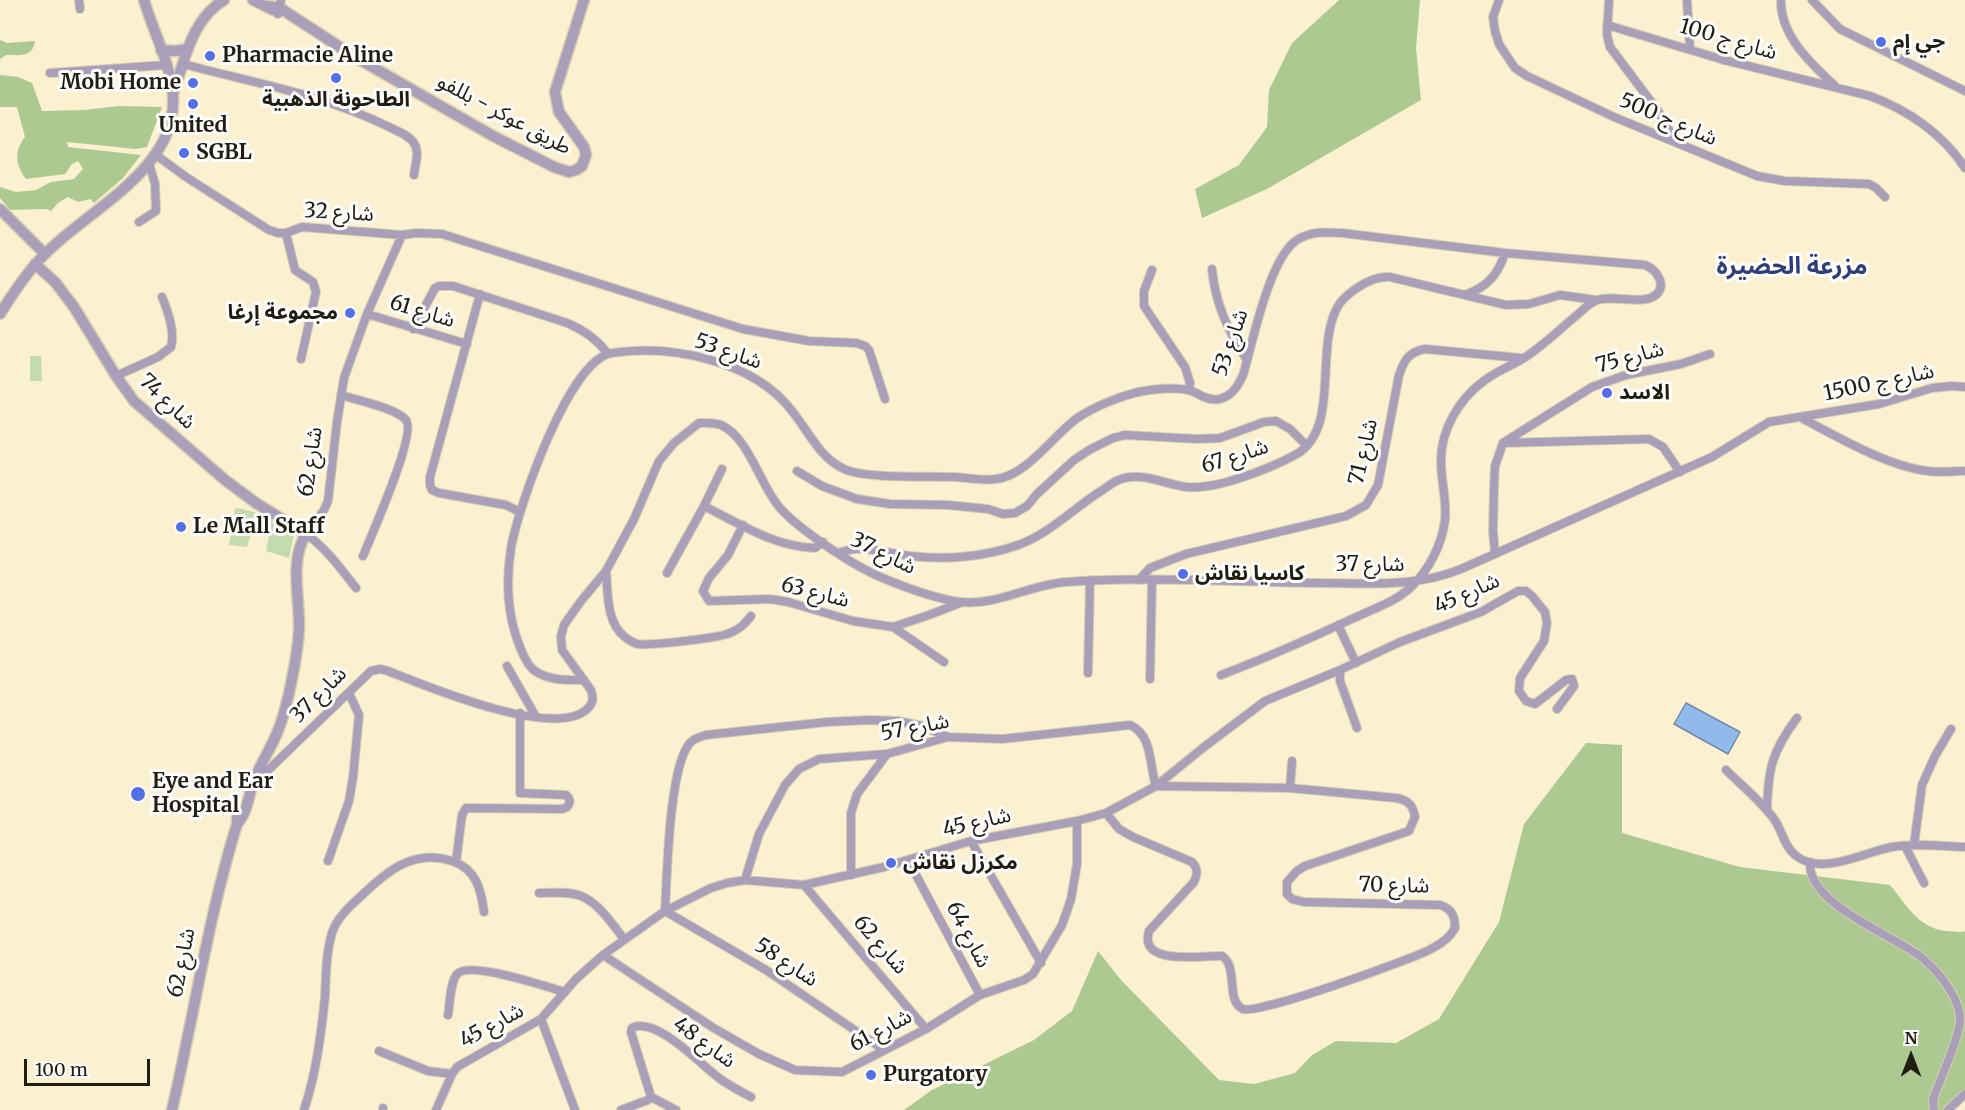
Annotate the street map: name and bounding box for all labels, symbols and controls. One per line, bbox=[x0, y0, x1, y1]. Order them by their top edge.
street label: شارع ج 100 bbox=[1676, 14, 1780, 66]
place label: جي إم bbox=[1893, 29, 1945, 55]
marker: جي إم bbox=[1874, 35, 1888, 49]
place label: Pharmacie Aline bbox=[222, 43, 393, 69]
marker: Pharmacie Aline bbox=[203, 49, 217, 63]
street label: طريق عوكر - بللفو bbox=[433, 69, 575, 161]
place label: Mobi Home bbox=[60, 70, 181, 96]
marker: الطاحونة الذهبية bbox=[329, 71, 343, 85]
marker: Mobi Home bbox=[186, 76, 200, 90]
place label: الطاحونة الذهبية bbox=[262, 87, 410, 113]
street label: شارع ج 500 bbox=[1615, 88, 1721, 152]
marker: United bbox=[186, 97, 200, 111]
place label: United bbox=[159, 113, 227, 139]
place label: SGBL bbox=[196, 140, 252, 166]
marker: SGBL bbox=[177, 146, 191, 160]
street label: شارع 32 bbox=[304, 199, 374, 227]
district label: مزرعة الحضيرة bbox=[1717, 253, 1867, 281]
street label: شارع 61 bbox=[386, 290, 458, 334]
place label: مجموعة إرغا bbox=[227, 300, 338, 326]
marker: مجموعة إرغا bbox=[343, 306, 357, 320]
street label: شارع 53 bbox=[1208, 306, 1254, 380]
street label: شارع 53 bbox=[691, 329, 765, 375]
street label: شارع 75 bbox=[1593, 337, 1667, 379]
street label: شارع ج 1500 bbox=[1821, 359, 1937, 407]
street label: شارع 74 bbox=[133, 369, 201, 435]
place label: الاسد bbox=[1619, 380, 1670, 406]
marker: الاسد bbox=[1600, 386, 1614, 400]
street label: شارع 71 bbox=[1344, 417, 1384, 487]
street label: شارع 62 bbox=[294, 425, 328, 499]
street label: شارع 67 bbox=[1198, 434, 1272, 480]
place label: Le Mall Staff bbox=[193, 514, 324, 540]
marker: Le Mall Staff bbox=[174, 520, 188, 534]
street label: شارع 37 bbox=[846, 528, 920, 580]
street label: شارع 37 bbox=[1335, 552, 1405, 578]
place label: كاسيا نقاش bbox=[1195, 561, 1305, 587]
marker: كاسيا نقاش bbox=[1176, 567, 1190, 581]
street label: شارع 45 bbox=[1430, 568, 1504, 620]
street label: شارع 63 bbox=[778, 572, 852, 614]
street label: شارع 37 bbox=[286, 662, 352, 728]
street label: شارع 57 bbox=[879, 709, 951, 747]
place label: Eye and Ear Hospital bbox=[152, 769, 273, 819]
marker: Eye and Ear Hospital bbox=[129, 785, 147, 803]
street label: شارع 45 bbox=[940, 803, 1014, 843]
place label: مكرزل نقاش bbox=[903, 850, 1018, 876]
marker: مكرزل نقاش bbox=[884, 856, 898, 870]
street label: شارع 70 bbox=[1358, 873, 1430, 899]
street label: شارع 64 bbox=[940, 898, 996, 972]
street label: شارع 62 bbox=[847, 910, 913, 980]
street label: شارع 62 bbox=[163, 926, 201, 1000]
street label: شارع 58 bbox=[750, 933, 822, 993]
street label: شارع 45 bbox=[456, 998, 528, 1054]
street label: شارع 61 bbox=[846, 1004, 916, 1058]
street label: شارع 48 bbox=[668, 1012, 740, 1074]
north arrow bbox=[1881, 1026, 1941, 1086]
text: N bbox=[1905, 1028, 1917, 1048]
scale bar bbox=[27, 1047, 153, 1085]
text: 100 m bbox=[35, 1058, 88, 1081]
place label: Purgatory bbox=[883, 1062, 988, 1088]
marker: Purgatory bbox=[864, 1068, 878, 1082]

